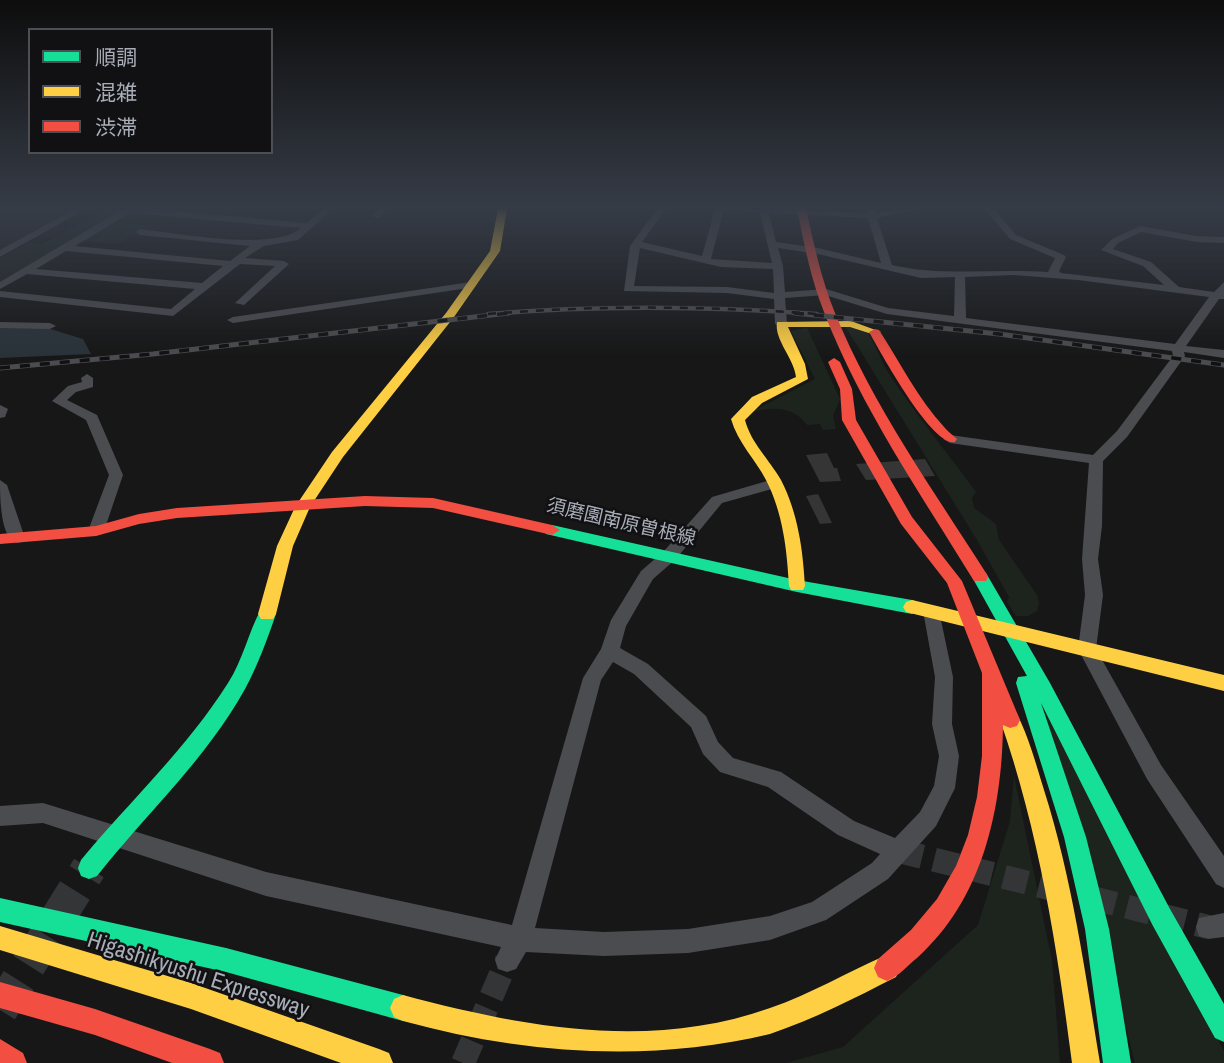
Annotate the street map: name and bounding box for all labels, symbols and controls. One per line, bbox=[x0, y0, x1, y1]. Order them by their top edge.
legend bbox=[28, 28, 273, 154]
text: 順調 bbox=[95, 43, 137, 72]
text: 混雑 bbox=[95, 78, 137, 107]
text: 渋滞 bbox=[95, 113, 137, 142]
street label: 須磨園南原曽根線 bbox=[544, 495, 698, 551]
street label: Higashikyushu Expressway bbox=[84, 927, 312, 1025]

